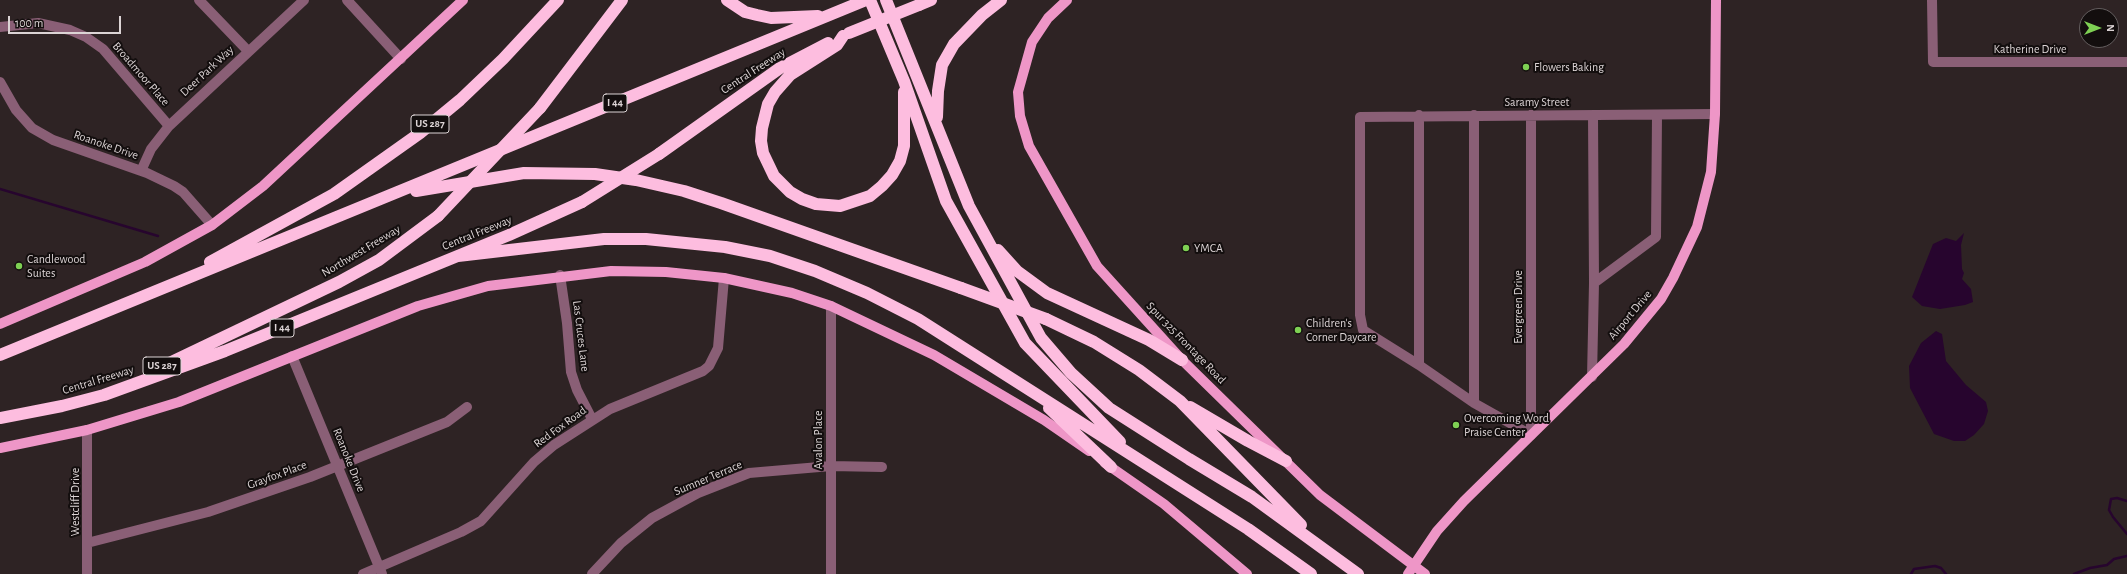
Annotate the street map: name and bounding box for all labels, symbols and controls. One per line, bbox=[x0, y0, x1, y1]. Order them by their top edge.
scale bar bbox=[10, 8, 123, 34]
north arrow bbox=[2079, 8, 2119, 48]
text: 100 m bbox=[15, 17, 43, 29]
text: N bbox=[2105, 24, 2116, 32]
street label: Broadmoor Place bbox=[109, 39, 173, 109]
street label: Katherine Drive bbox=[1993, 42, 2067, 56]
street label: Deer Park Way bbox=[177, 43, 237, 99]
street label: Central Freeway bbox=[718, 45, 788, 97]
place label: Flowers Baking bbox=[1534, 60, 1604, 74]
marker: Flowers Baking bbox=[1521, 62, 1531, 72]
road number: I 44 bbox=[603, 94, 627, 112]
street label: Saramy Street bbox=[1505, 95, 1569, 109]
road number: US 287 bbox=[411, 115, 449, 133]
street label: Roanoke Drive bbox=[72, 127, 140, 163]
street label: Central Freeway bbox=[440, 212, 514, 254]
street label: Northwest Freeway bbox=[319, 222, 403, 280]
place label: YMCA bbox=[1194, 241, 1223, 255]
marker: YMCA bbox=[1181, 243, 1191, 253]
place label: Candlewood Suites bbox=[27, 252, 85, 280]
marker: Candlewood Suites bbox=[14, 261, 24, 271]
street label: Evergreen Drive bbox=[1511, 270, 1525, 344]
street label: Airport Drive bbox=[1605, 287, 1655, 343]
street label: Spur 325 Frontage Road bbox=[1143, 299, 1229, 387]
street label: Las Cruces Lane bbox=[569, 300, 593, 372]
place label: Children's Corner Daycare bbox=[1306, 316, 1377, 344]
road number: I 44 bbox=[270, 319, 294, 337]
marker: Children's Corner Daycare bbox=[1293, 325, 1303, 335]
road number: US 287 bbox=[143, 357, 181, 375]
street label: Central Freeway bbox=[61, 362, 135, 398]
street label: Red Fox Road bbox=[531, 403, 589, 451]
street label: Avalon Place bbox=[811, 411, 825, 469]
place label: Overcoming Word Praise Center bbox=[1464, 411, 1549, 439]
marker: Overcoming Word Praise Center bbox=[1451, 420, 1461, 430]
street label: Roanoke Drive bbox=[330, 426, 368, 494]
street label: Sumner Terrace bbox=[672, 457, 744, 499]
street label: Grayfox Place bbox=[245, 458, 309, 492]
street label: Westcliff Drive bbox=[68, 468, 82, 536]

